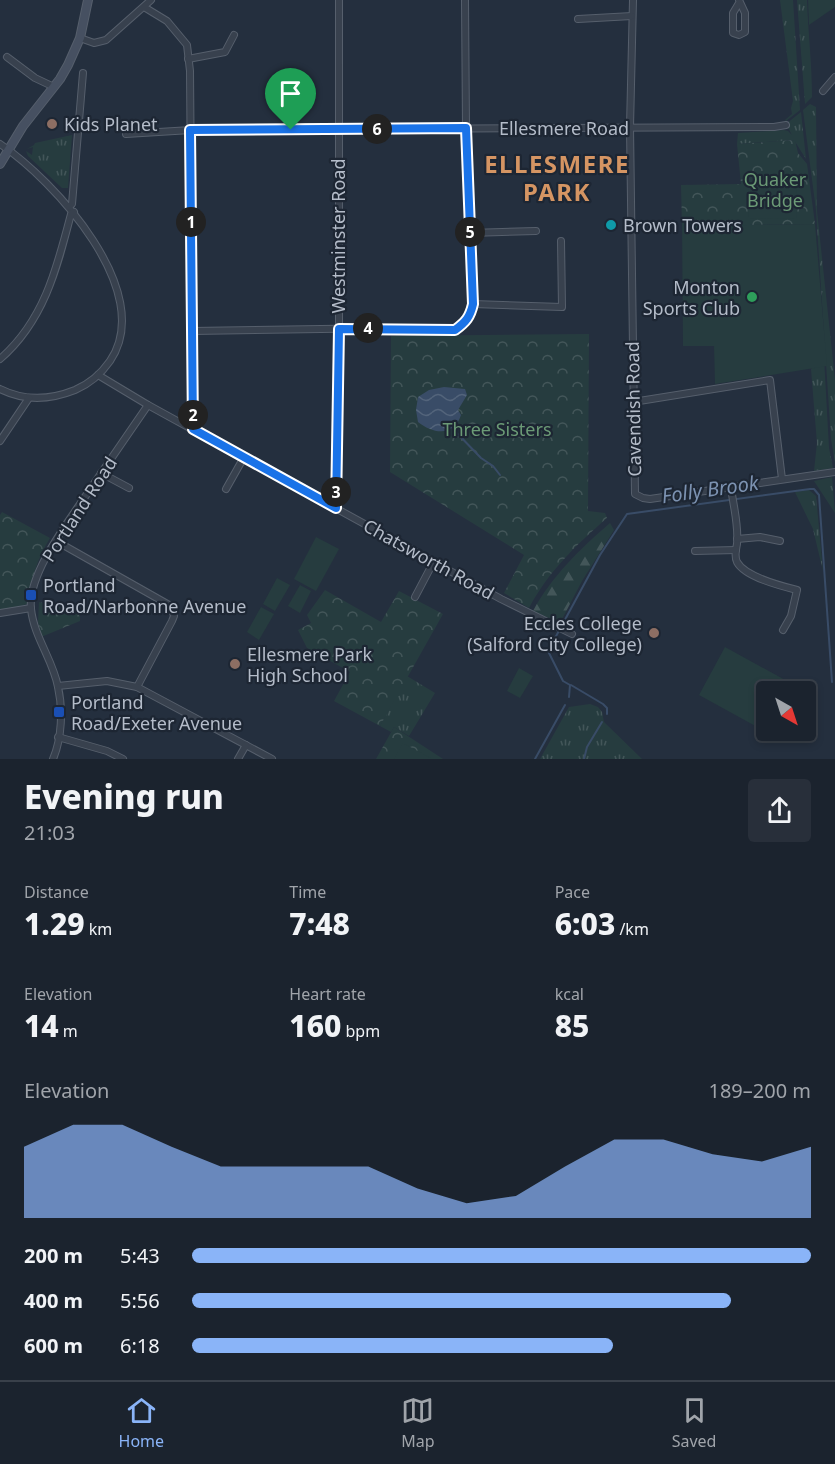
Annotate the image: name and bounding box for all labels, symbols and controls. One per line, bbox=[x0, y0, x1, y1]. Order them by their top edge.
pin bbox=[265, 68, 316, 130]
icon: arrive bbox=[274, 77, 307, 110]
place label: Kids Planet bbox=[64, 112, 158, 136]
pin: 6 bbox=[362, 114, 392, 144]
street label: Ellesmere Road bbox=[499, 116, 629, 140]
marker: Kids Planet bbox=[45, 117, 59, 131]
text: 6 bbox=[372, 118, 382, 140]
district label: ELLESMERE PARK bbox=[484, 147, 630, 208]
street label: Westminster Road bbox=[326, 159, 350, 313]
park label: Quaker Bridge bbox=[744, 167, 807, 212]
pin: 1 bbox=[176, 207, 206, 237]
text: 1 bbox=[186, 211, 196, 233]
place label: Brown Towers bbox=[623, 213, 742, 237]
pin: 5 bbox=[455, 217, 485, 247]
marker: Brown Towers bbox=[604, 218, 618, 232]
text: 5 bbox=[465, 221, 475, 243]
place label: Monton Sports Club bbox=[643, 275, 740, 320]
marker: Monton Sports Club bbox=[745, 290, 759, 304]
pin: 4 bbox=[353, 313, 383, 343]
text: 4 bbox=[363, 317, 373, 339]
street label: Cavendish Road bbox=[620, 341, 646, 477]
pin: 2 bbox=[178, 400, 208, 430]
text: 2 bbox=[188, 404, 198, 426]
park label: Three Sisters bbox=[442, 417, 552, 441]
street label: Portland Road bbox=[36, 452, 122, 566]
water label: Folly Brook bbox=[660, 469, 761, 509]
pin: 3 bbox=[321, 477, 351, 507]
text: 3 bbox=[331, 481, 341, 503]
street label: Chatsworth Road bbox=[359, 513, 499, 605]
place label: Portland Road/Narbonne Avenue bbox=[43, 573, 246, 618]
marker: Portland Road/Narbonne Avenue bbox=[24, 588, 38, 602]
place label: Eccles College (Salford City College) bbox=[467, 611, 642, 656]
marker: Eccles College (Salford City College) bbox=[647, 626, 661, 640]
place label: Ellesmere Park High School bbox=[247, 642, 372, 687]
marker: Ellesmere Park High School bbox=[228, 657, 242, 671]
north arrow bbox=[756, 681, 816, 741]
map controls bbox=[756, 681, 816, 741]
place label: Portland Road/Exeter Avenue bbox=[71, 690, 242, 735]
marker: Portland Road/Exeter Avenue bbox=[52, 705, 66, 719]
text: Evening run bbox=[24, 774, 224, 819]
button: share bbox=[748, 779, 811, 842]
text: 21:03 bbox=[24, 819, 75, 846]
text: Distance bbox=[24, 881, 89, 903]
text: Time bbox=[289, 881, 326, 903]
text: Pace bbox=[555, 881, 590, 903]
text: 1.29 bbox=[24, 903, 85, 944]
text: 7:48 bbox=[289, 903, 350, 944]
text: 6:03 bbox=[555, 903, 615, 944]
text: km bbox=[85, 918, 112, 940]
text: /km bbox=[615, 918, 649, 940]
text: Elevation bbox=[24, 983, 92, 1005]
text: Heart rate bbox=[289, 983, 366, 1005]
text: kcal bbox=[555, 983, 584, 1005]
text: 14 bbox=[24, 1005, 59, 1046]
text: 160 bbox=[289, 1005, 341, 1046]
text: 85 bbox=[555, 1005, 589, 1046]
text: m bbox=[59, 1020, 78, 1042]
text: bpm bbox=[341, 1020, 380, 1042]
text: Elevation bbox=[24, 1077, 109, 1104]
text: 189–200 m bbox=[708, 1077, 811, 1104]
text: 200 m bbox=[24, 1242, 83, 1269]
text: 5:43 bbox=[120, 1242, 160, 1269]
text: 400 m bbox=[24, 1287, 83, 1314]
text: 5:56 bbox=[120, 1287, 160, 1314]
text: 600 m bbox=[24, 1332, 83, 1359]
text: 6:18 bbox=[120, 1332, 160, 1359]
tab: Home bbox=[119, 1394, 164, 1452]
tab: Map bbox=[401, 1394, 435, 1452]
tab: Saved bbox=[672, 1394, 716, 1452]

